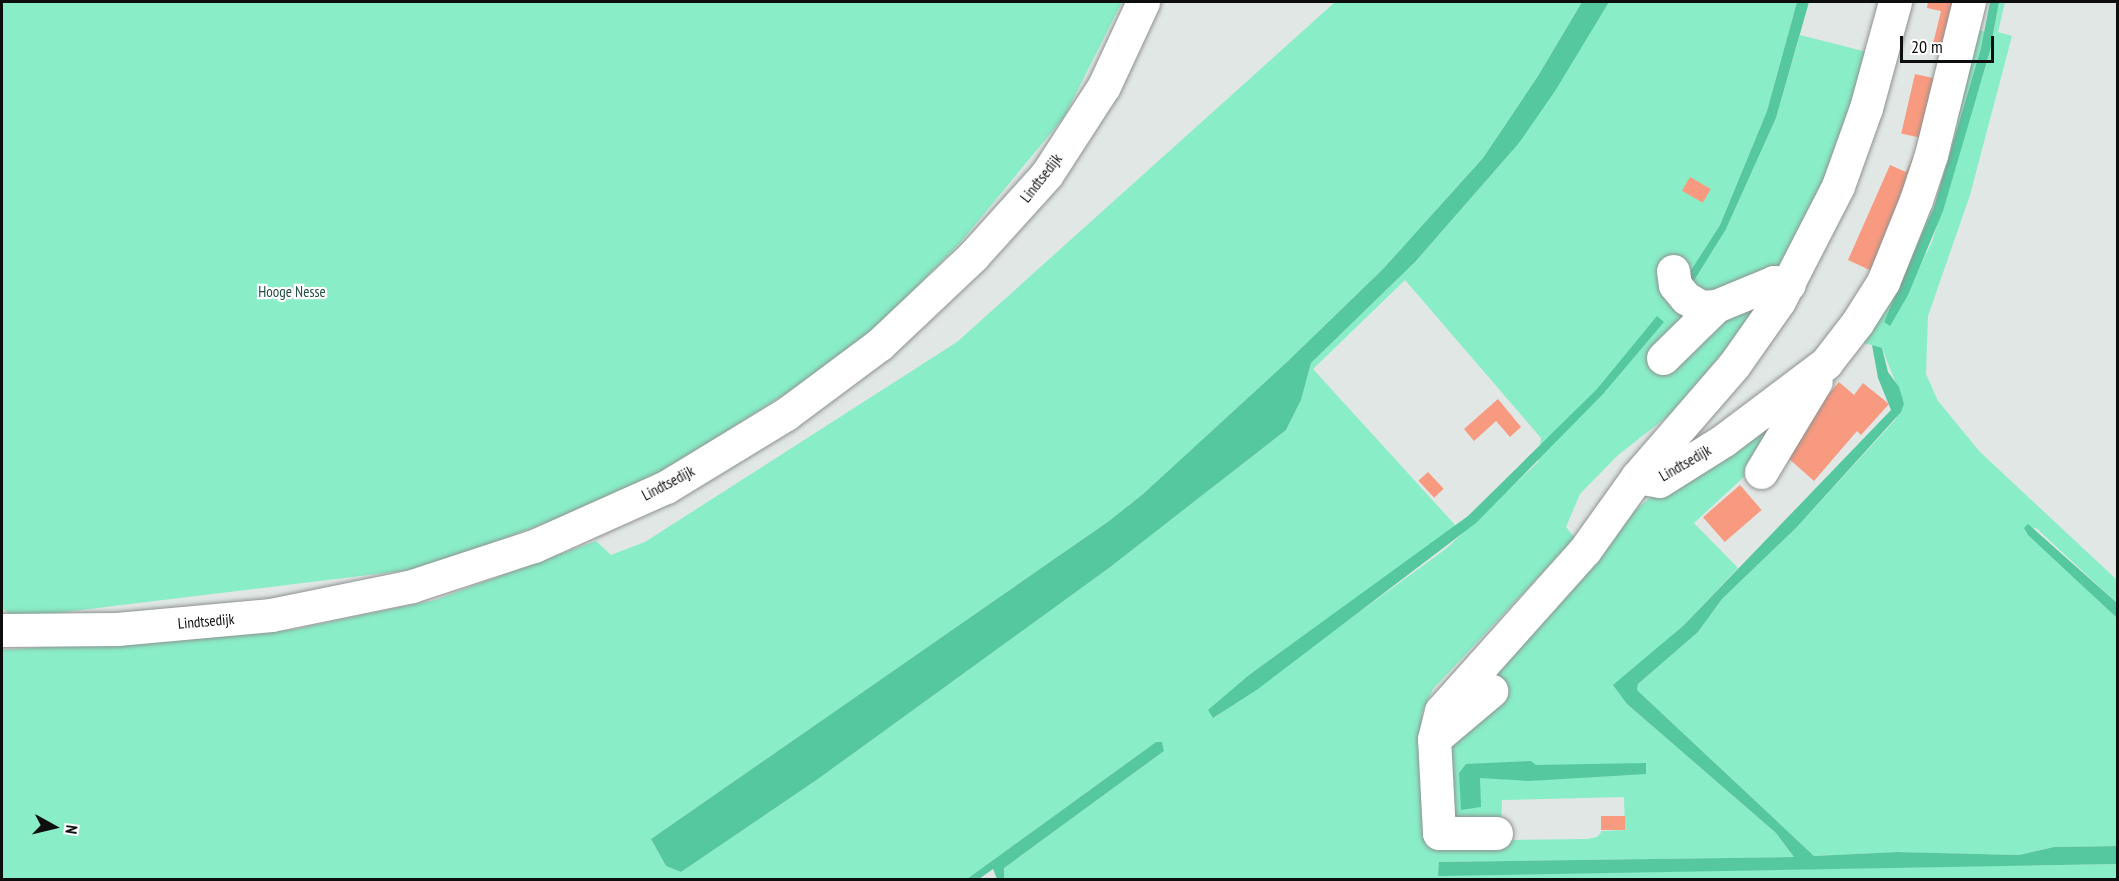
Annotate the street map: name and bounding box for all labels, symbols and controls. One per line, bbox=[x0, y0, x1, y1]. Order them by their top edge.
scale bar bbox=[1903, 24, 1998, 62]
text: 20 m bbox=[1911, 35, 1943, 58]
street label: Lindtsedijk bbox=[1016, 150, 1066, 206]
park label: Hooge Nesse bbox=[258, 283, 326, 301]
street label: Lindtsedijk bbox=[1656, 441, 1714, 485]
street label: Lindtsedijk bbox=[639, 462, 697, 504]
street label: Lindtsedijk bbox=[177, 610, 235, 632]
north arrow bbox=[24, 797, 84, 857]
text: N bbox=[61, 824, 82, 835]

